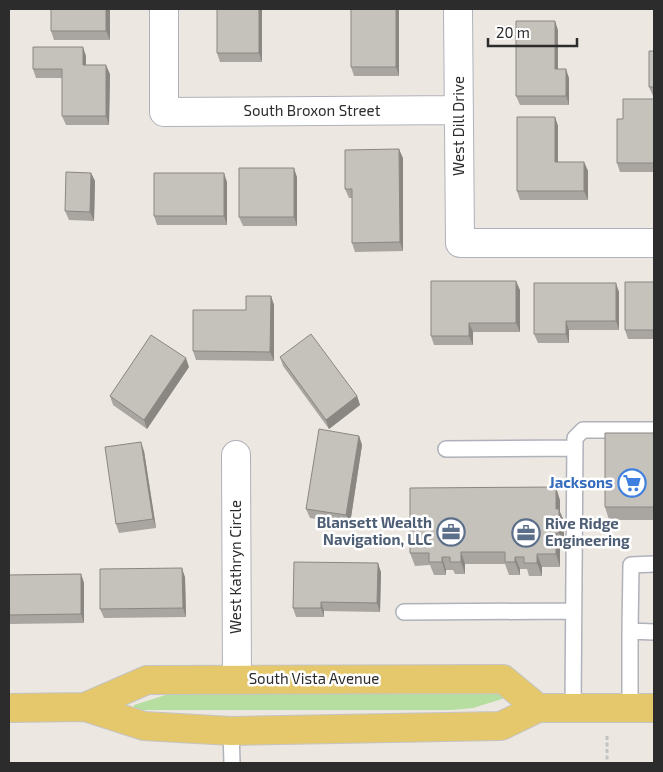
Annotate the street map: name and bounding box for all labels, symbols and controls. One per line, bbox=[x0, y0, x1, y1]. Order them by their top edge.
scale bar bbox=[488, 15, 577, 47]
text: 20 m bbox=[496, 23, 530, 41]
street label: West Dill Drive bbox=[449, 76, 467, 176]
street label: South Broxon Street bbox=[244, 101, 381, 119]
supermarket icon: Jacksons bbox=[617, 468, 647, 498]
place label: Jacksons bbox=[549, 473, 613, 491]
street label: West Kathryn Circle bbox=[226, 500, 244, 634]
place label: Blansett Wealth Navigation, LLC bbox=[317, 513, 432, 548]
place label: Rive Ridge Engineering bbox=[545, 514, 630, 549]
office icon: Blansett Wealth Navigation, LLC bbox=[436, 517, 466, 547]
office icon: Rive Ridge Engineering bbox=[511, 518, 541, 548]
street label: South Vista Avenue bbox=[249, 669, 379, 687]

